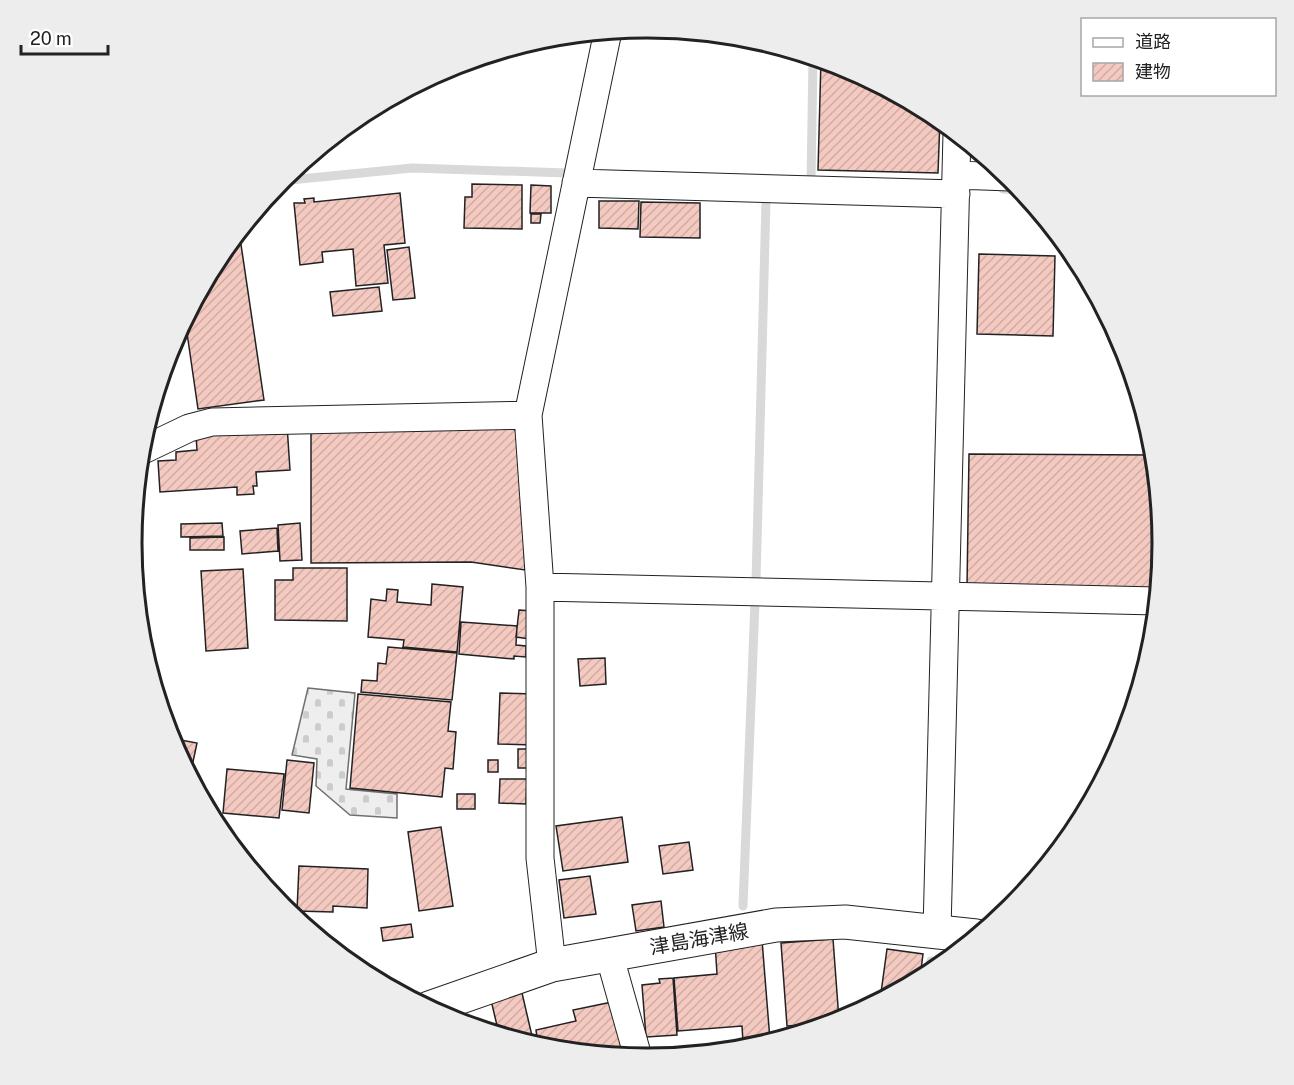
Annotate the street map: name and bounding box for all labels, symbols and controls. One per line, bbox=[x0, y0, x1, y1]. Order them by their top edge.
scale bar bbox=[21, 18, 108, 56]
legend bbox=[1081, 18, 1276, 96]
text: 20 m bbox=[30, 28, 72, 49]
text: 道路 bbox=[1135, 31, 1171, 52]
text: 建物 bbox=[1135, 61, 1171, 82]
street label: 津島海津線 bbox=[648, 918, 750, 960]

